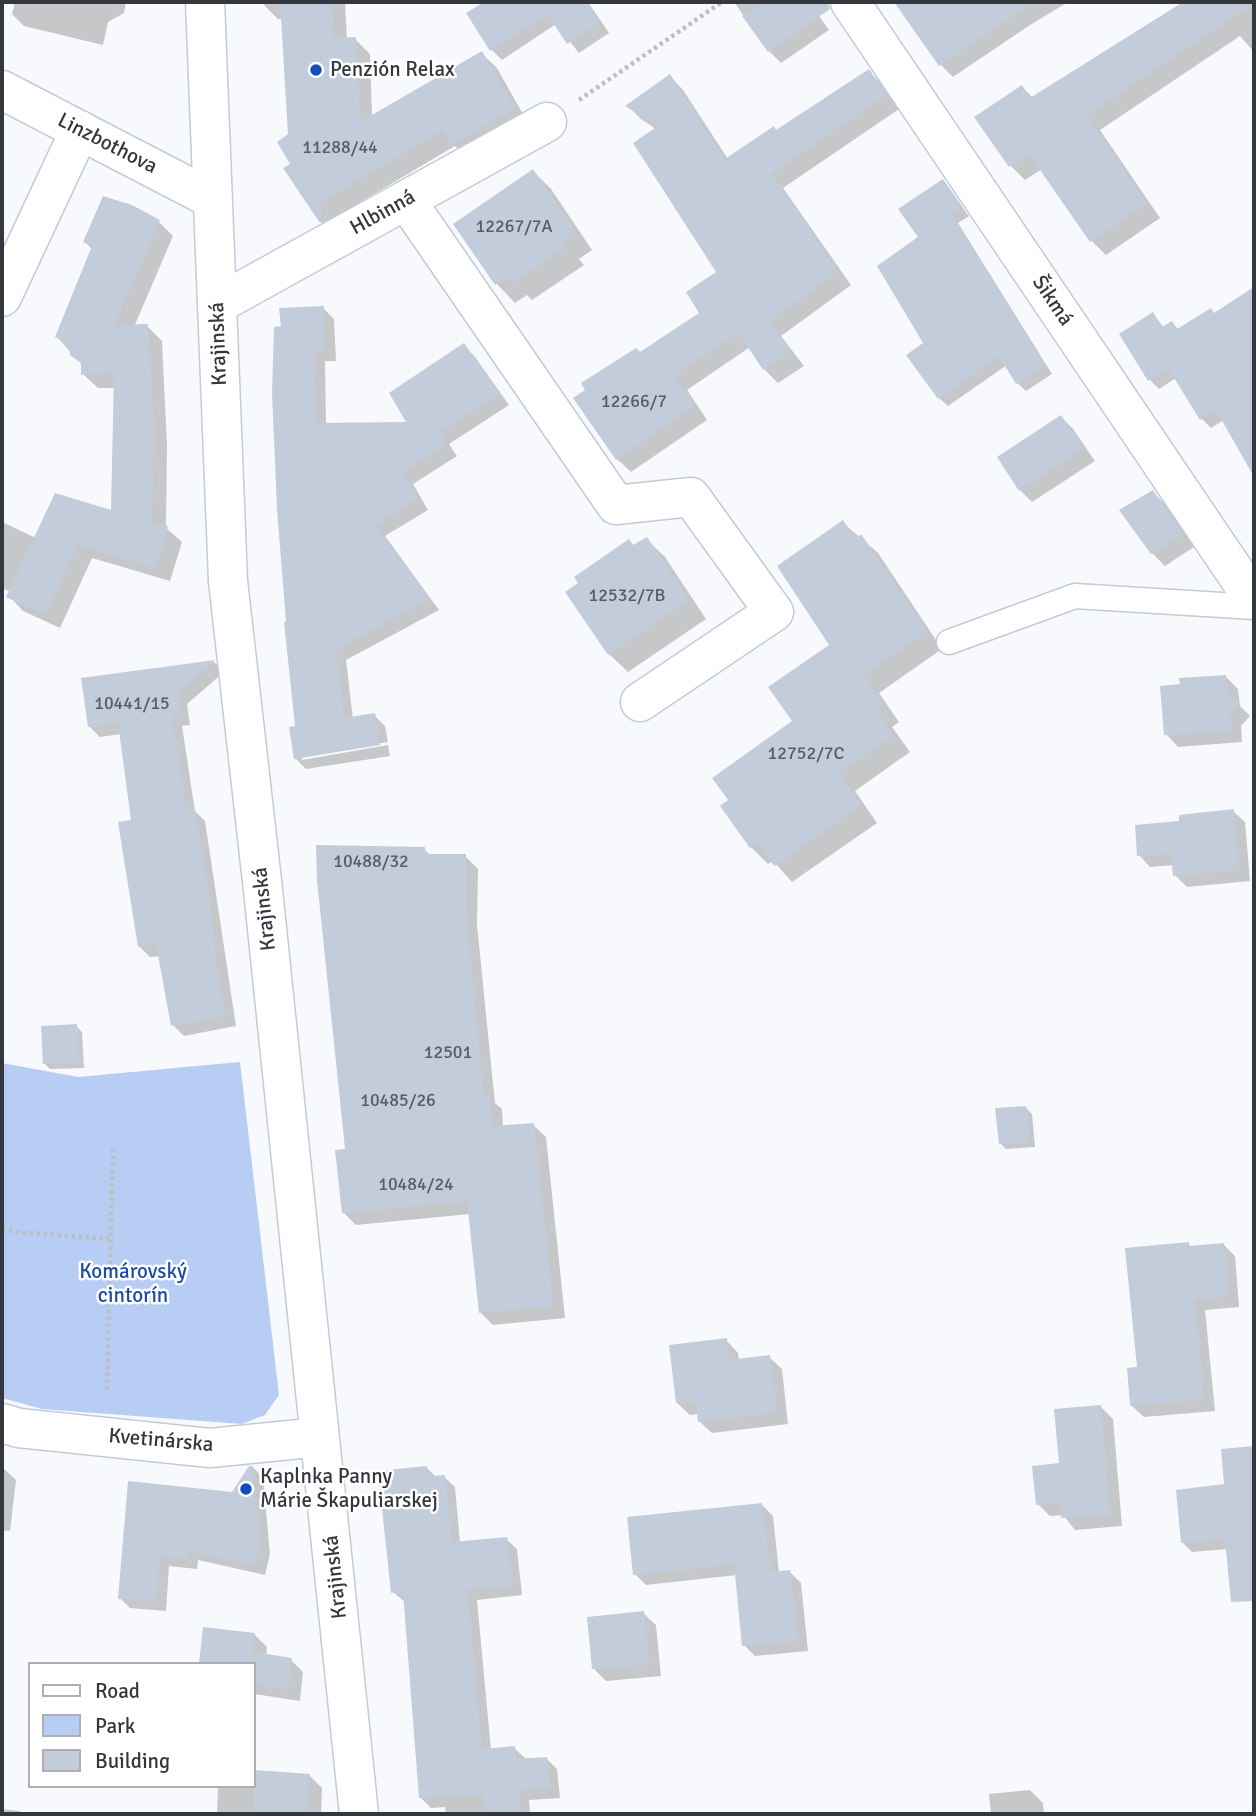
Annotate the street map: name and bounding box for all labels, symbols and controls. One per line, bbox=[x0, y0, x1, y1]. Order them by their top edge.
place label: Penzión Relax bbox=[330, 57, 455, 83]
marker: Penzión Relax bbox=[308, 62, 324, 78]
street label: Linzbothova bbox=[53, 108, 161, 180]
house number: 11288/44 bbox=[302, 137, 378, 159]
street label: Hlbinná bbox=[346, 185, 420, 241]
house number: 12267/7A bbox=[476, 216, 552, 238]
street label: Šikmá bbox=[1026, 271, 1078, 331]
street label: Krajinská bbox=[205, 302, 233, 386]
house number: 12266/7 bbox=[601, 391, 667, 413]
house number: 12532/7B bbox=[589, 585, 665, 607]
house number: 10441/15 bbox=[94, 693, 170, 715]
house number: 12752/7C bbox=[768, 743, 844, 765]
house number: 10488/32 bbox=[333, 851, 409, 873]
street label: Krajinská bbox=[248, 866, 282, 952]
house number: 12501 bbox=[424, 1042, 472, 1064]
house number: 10485/26 bbox=[360, 1090, 436, 1112]
house number: 10484/24 bbox=[378, 1174, 454, 1196]
park label: Komárovský cintorín bbox=[79, 1259, 187, 1309]
street label: Kvetinárska bbox=[107, 1424, 215, 1458]
place label: Kaplnka Panny Márie Škapuliarskej bbox=[260, 1464, 438, 1514]
marker: Kaplnka Panny Márie Škapuliarskej bbox=[238, 1481, 254, 1497]
street label: Krajinská bbox=[319, 1534, 353, 1620]
legend bbox=[28, 1662, 256, 1788]
text: Road bbox=[95, 1678, 140, 1704]
text: Park bbox=[95, 1713, 135, 1739]
text: Building bbox=[95, 1748, 170, 1774]

